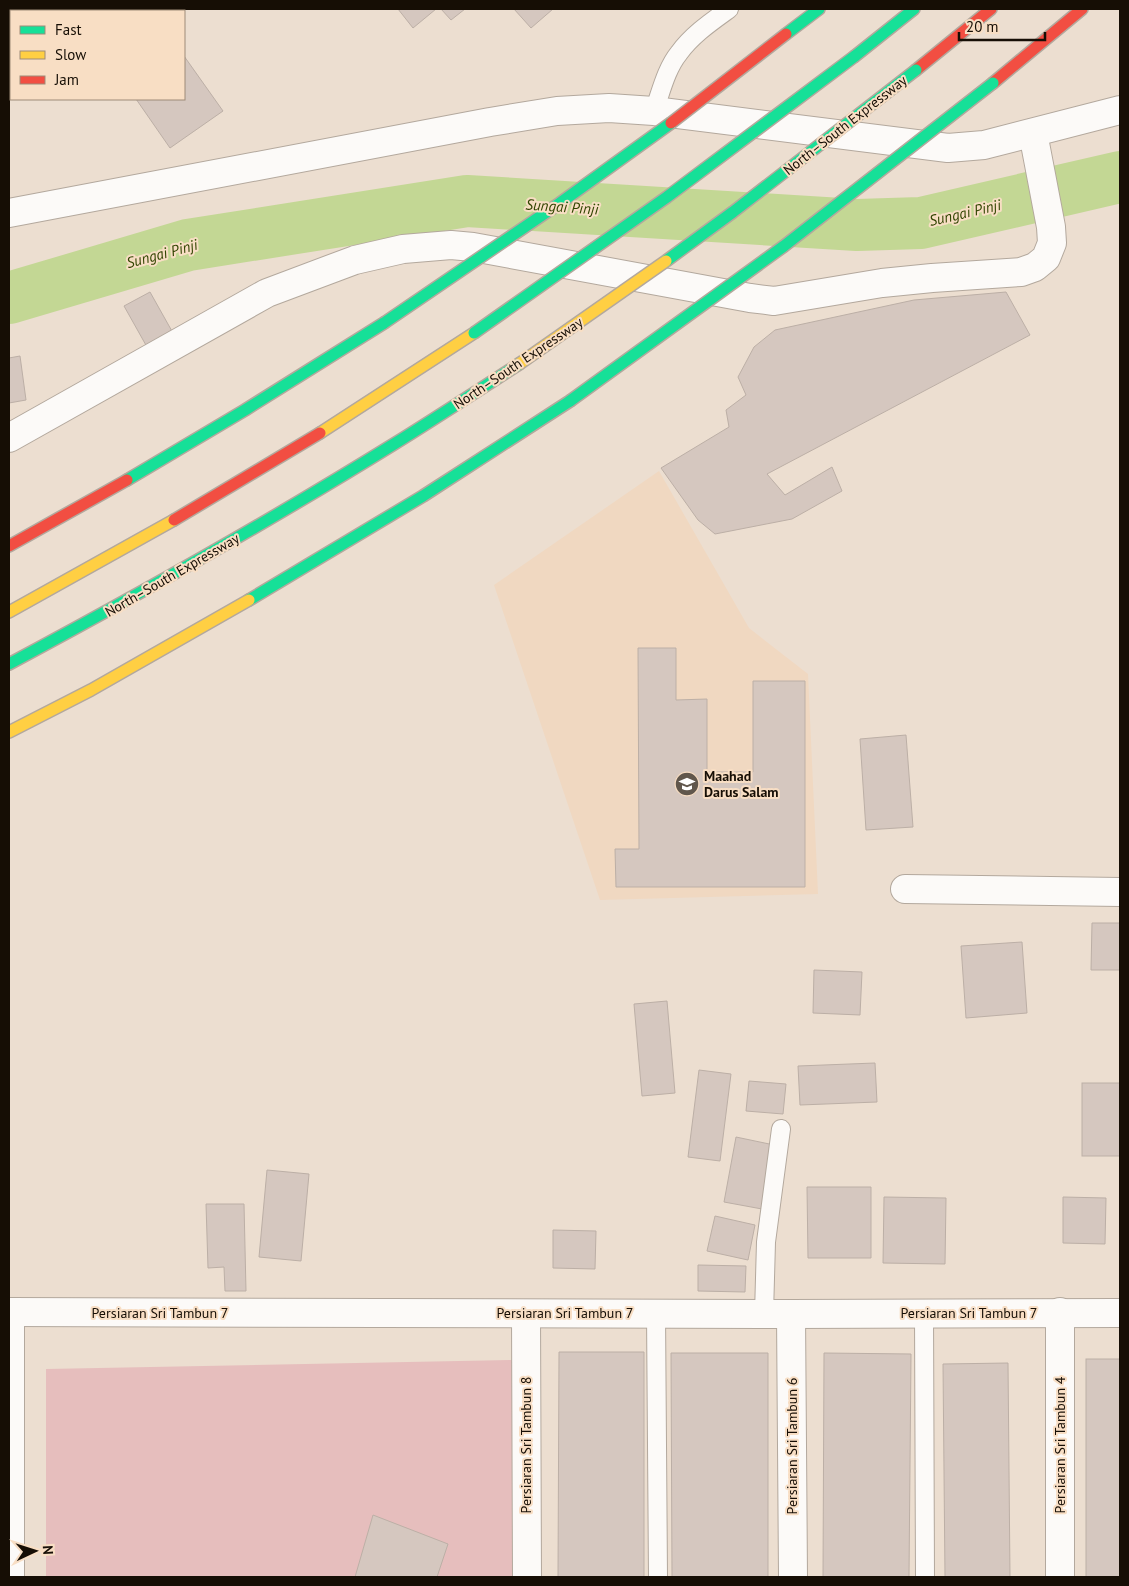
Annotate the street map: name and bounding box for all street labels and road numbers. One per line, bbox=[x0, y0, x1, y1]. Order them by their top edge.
street label: North–South Expressway bbox=[780, 71, 911, 179]
street label: North–South Expressway bbox=[450, 313, 586, 413]
street label: North–South Expressway bbox=[102, 529, 243, 621]
street label: Persiaran Sri Tambun 7 bbox=[92, 1304, 228, 1322]
street label: Persiaran Sri Tambun 7 bbox=[497, 1304, 633, 1322]
street label: Persiaran Sri Tambun 7 bbox=[901, 1304, 1037, 1322]
street label: Persiaran Sri Tambun 4 bbox=[1051, 1376, 1069, 1513]
street label: Persiaran Sri Tambun 8 bbox=[517, 1377, 535, 1513]
street label: Persiaran Sri Tambun 6 bbox=[783, 1378, 801, 1514]

